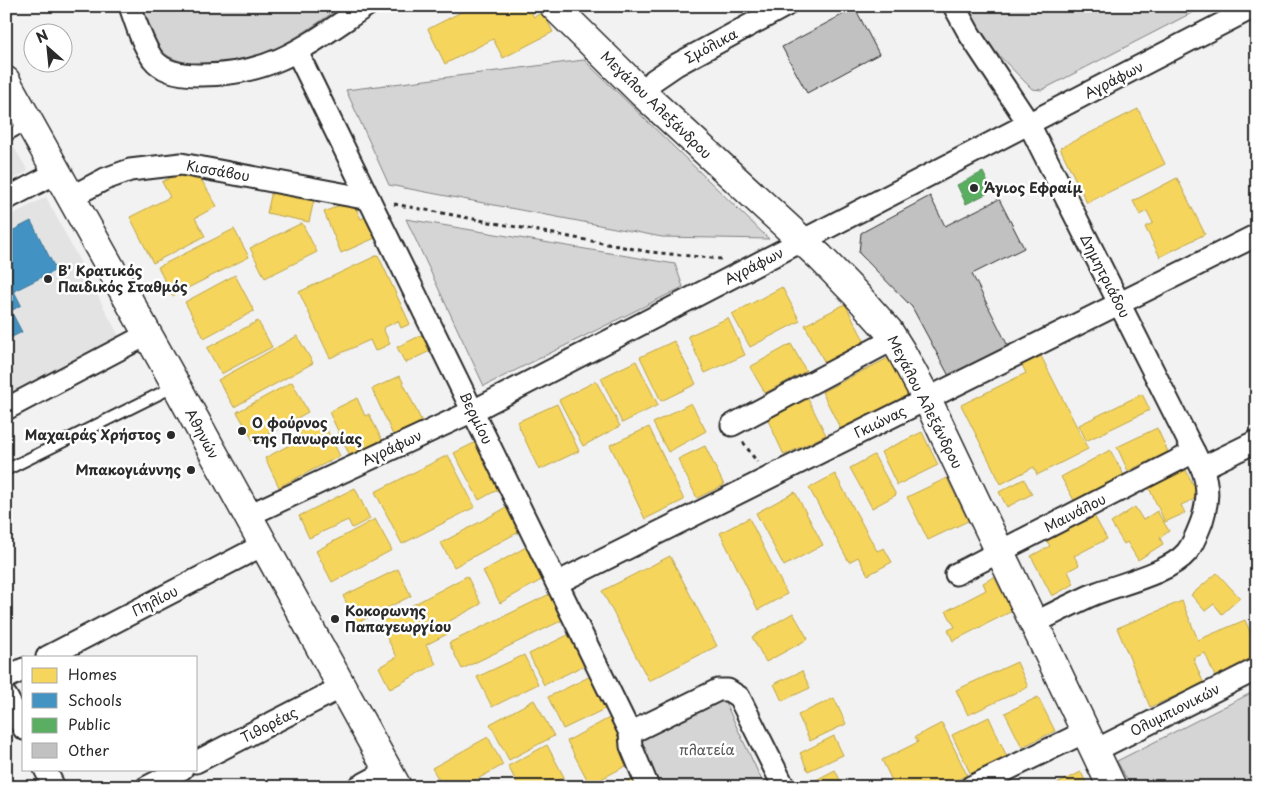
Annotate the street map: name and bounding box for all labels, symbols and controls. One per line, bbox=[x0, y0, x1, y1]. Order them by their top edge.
north arrow bbox=[22, 22, 72, 72]
street label: Σμόλικα bbox=[681, 23, 741, 68]
text: N bbox=[32, 24, 52, 48]
street label: Μεγάλου Αλεξάνδρου bbox=[596, 46, 717, 163]
street label: Αγράφων bbox=[1080, 56, 1147, 103]
street label: Κισσάβου bbox=[185, 155, 252, 186]
place label: Άγιος Εφραίμ bbox=[984, 177, 1083, 198]
marker: Άγιος Εφραίμ bbox=[968, 182, 980, 194]
street label: Δημητριάδου bbox=[1075, 230, 1136, 321]
street label: Αγράφων bbox=[720, 242, 787, 289]
place label: B' Κρατικός Παιδικός Σταθμός bbox=[58, 260, 188, 297]
marker: B' Κρατικός Παιδικός Σταθμός bbox=[42, 273, 54, 285]
street label: Μεγάλου Αλεξάνδρου bbox=[883, 331, 968, 472]
street label: Βερμίου bbox=[455, 388, 498, 448]
street label: Γκιώνας bbox=[850, 400, 909, 443]
street label: Αθηνών bbox=[180, 405, 225, 463]
place label: Ο φούρνος της Πανωραίας bbox=[252, 412, 362, 449]
place label: Μαχαιράς Χρήστος bbox=[25, 424, 161, 445]
street label: Αγράφων bbox=[358, 424, 425, 471]
marker: Ο φούρνος της Πανωραίας bbox=[236, 425, 248, 437]
marker: Μαχαιράς Χρήστος bbox=[165, 429, 177, 441]
place label: Μπακογιάννης bbox=[75, 459, 181, 480]
marker: Μπακογιάννης bbox=[185, 464, 197, 476]
street label: Μαινάλου bbox=[1040, 488, 1109, 537]
street label: Πηλίου bbox=[128, 580, 181, 621]
place label: Κοκορωνης Παπαγεωργίου bbox=[345, 600, 451, 637]
marker: Κοκορωνης Παπαγεωργίου bbox=[329, 613, 341, 625]
legend bbox=[22, 656, 198, 770]
text: Homes bbox=[68, 662, 117, 685]
street label: Ολυμπιονικών bbox=[1126, 678, 1223, 741]
text: Schools bbox=[68, 688, 122, 711]
street label: Τιθορέας bbox=[237, 701, 301, 748]
text: Public bbox=[68, 712, 111, 735]
text: Other bbox=[68, 738, 109, 761]
park label: πλατεία bbox=[679, 739, 735, 760]

